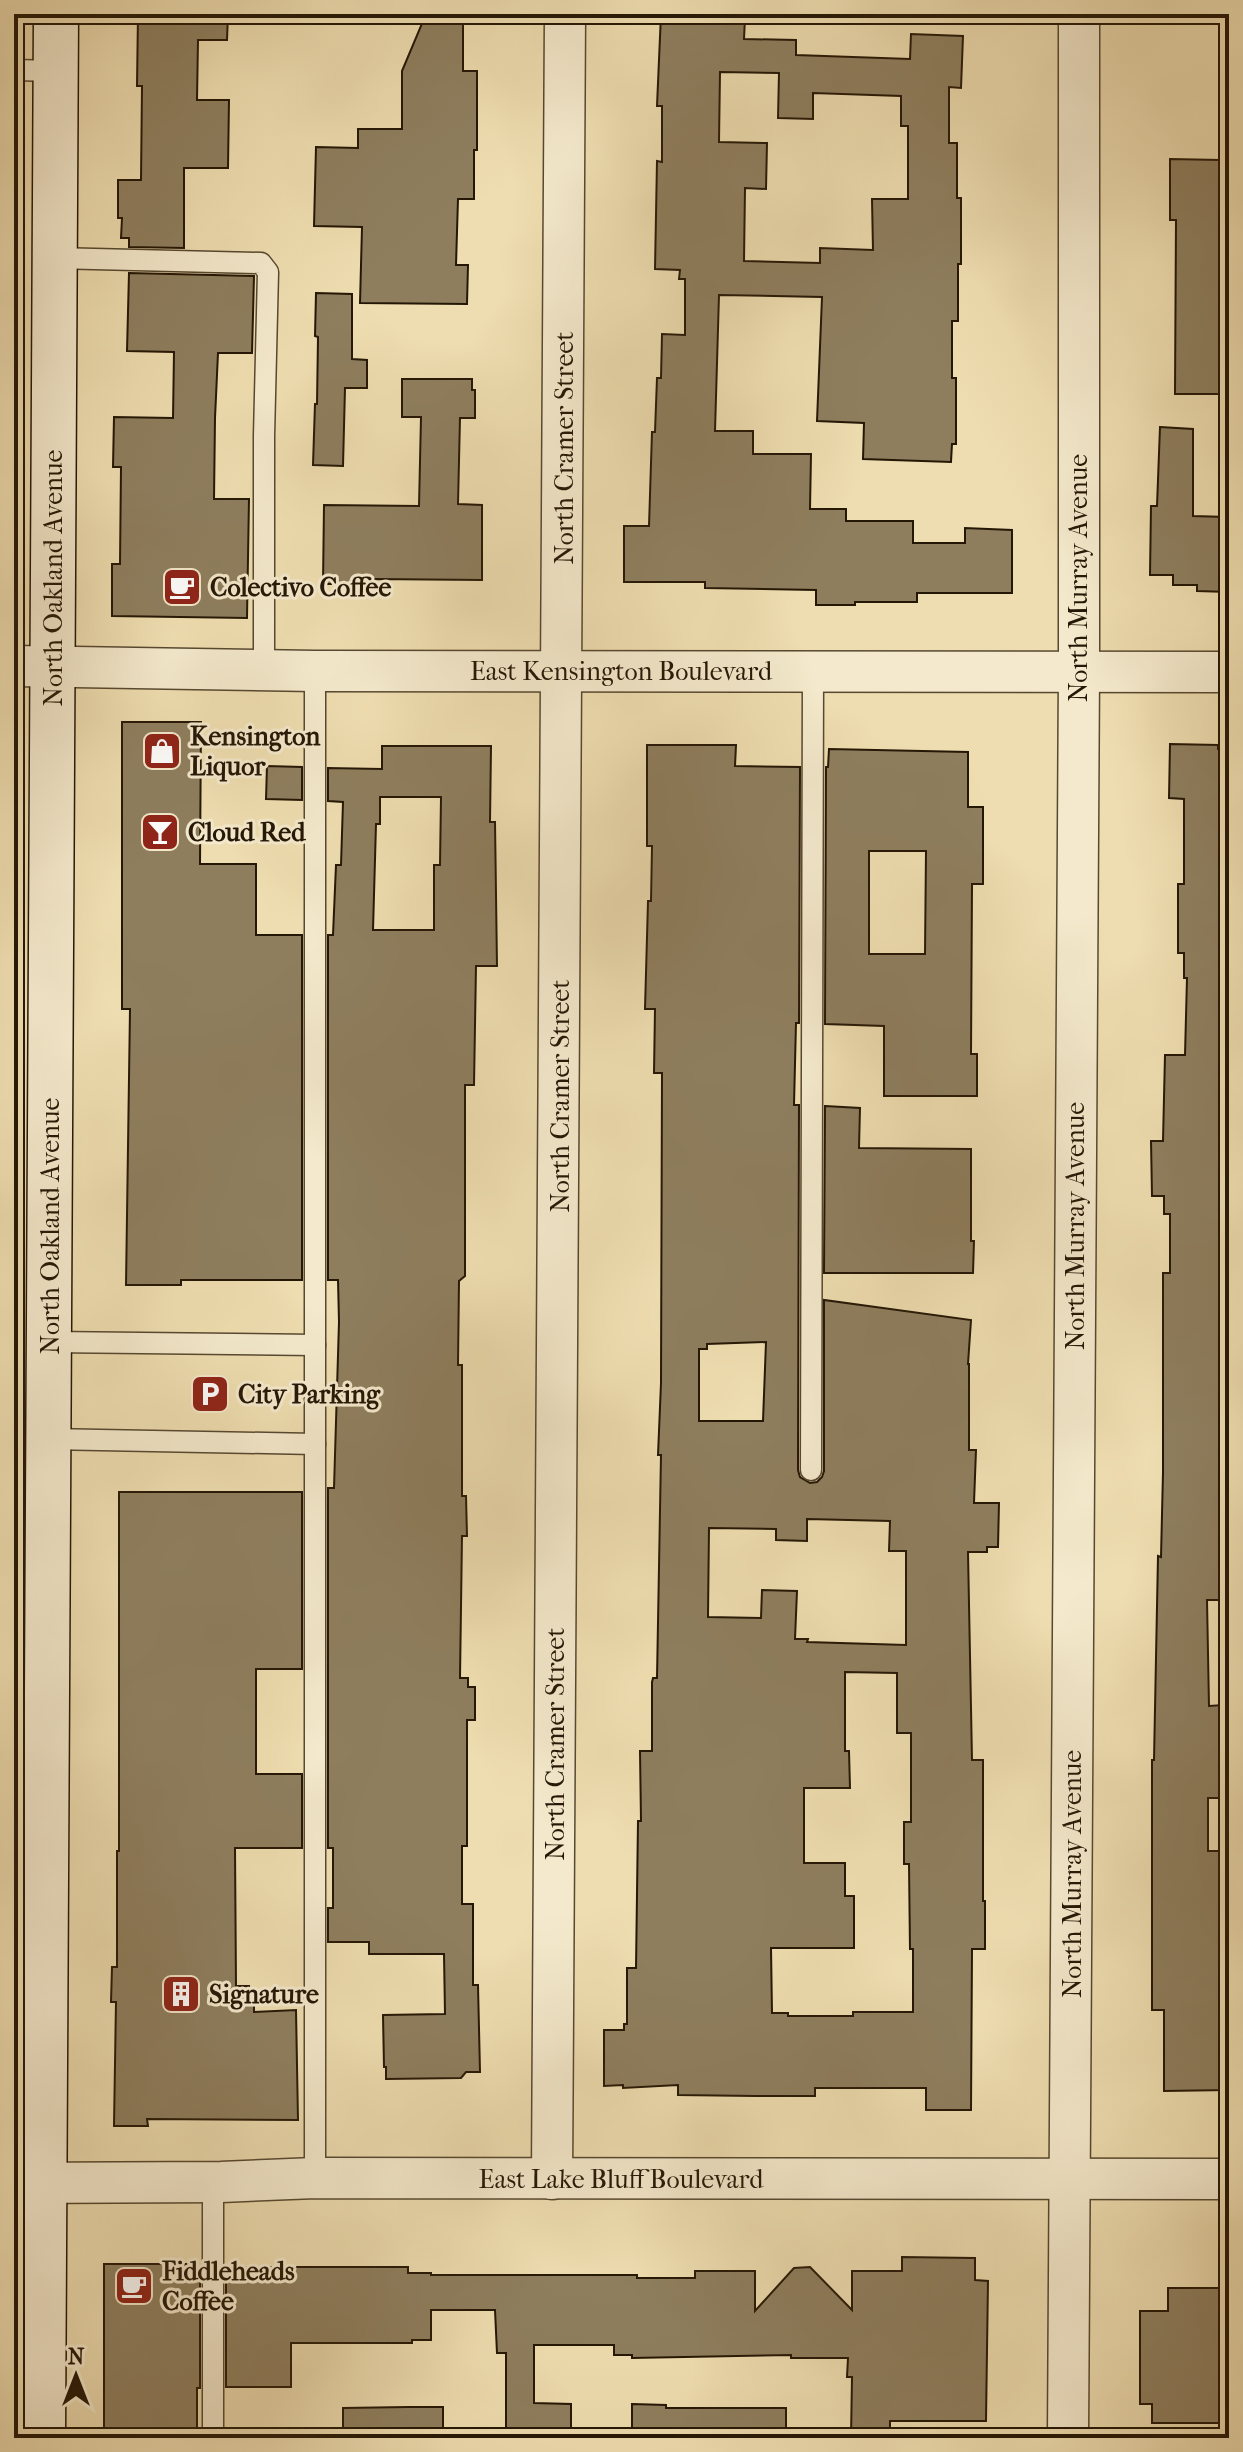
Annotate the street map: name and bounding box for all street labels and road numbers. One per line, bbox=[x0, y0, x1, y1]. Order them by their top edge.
street label: North Cramer Street bbox=[549, 331, 580, 565]
street label: North Oakland Avenue bbox=[38, 449, 69, 706]
street label: North Murray Avenue bbox=[1063, 454, 1094, 702]
street label: East Kensington Boulevard bbox=[470, 656, 773, 687]
street label: North Cramer Street bbox=[545, 979, 576, 1213]
street label: North Oakland Avenue bbox=[35, 1097, 66, 1354]
street label: North Murray Avenue bbox=[1060, 1102, 1091, 1350]
street label: North Cramer Street bbox=[540, 1627, 571, 1861]
street label: North Murray Avenue bbox=[1057, 1750, 1088, 1998]
street label: East Lake Bluff Boulevard bbox=[479, 2164, 764, 2195]

